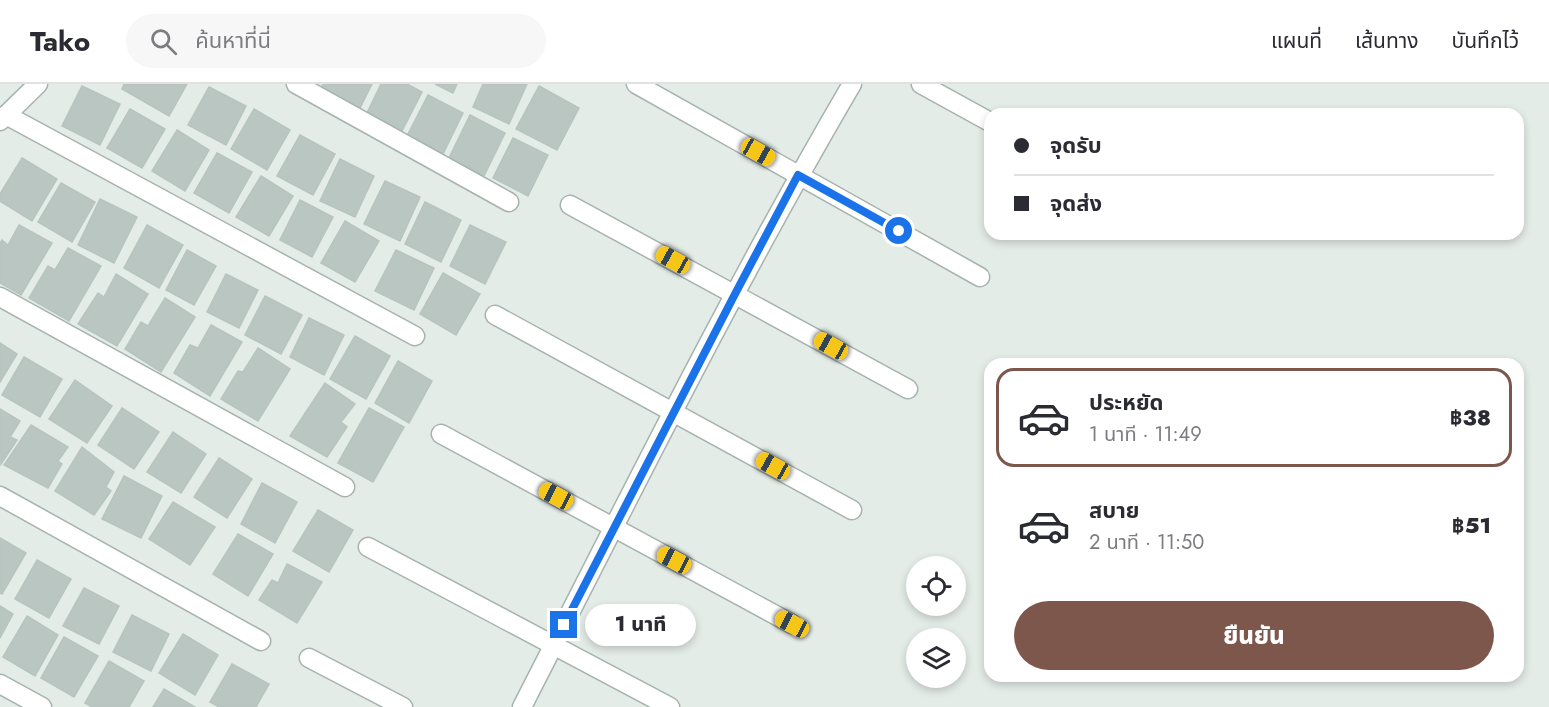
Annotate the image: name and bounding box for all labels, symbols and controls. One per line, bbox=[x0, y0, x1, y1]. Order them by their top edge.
search box bbox=[126, 14, 546, 68]
text: Tako bbox=[30, 21, 90, 62]
text: ค้นหาที่นี่ bbox=[195, 24, 271, 56]
icon: search bbox=[147, 25, 180, 58]
text: แผนที่ bbox=[1271, 26, 1322, 56]
text: เส้นทาง bbox=[1355, 26, 1419, 56]
text: บันทึกไว้ bbox=[1452, 26, 1519, 56]
text: จุดรับ bbox=[1050, 129, 1102, 161]
car bbox=[738, 135, 778, 169]
text: จุดส่ง bbox=[1050, 187, 1102, 219]
route start bbox=[885, 217, 912, 244]
car bbox=[653, 243, 693, 277]
car bbox=[811, 329, 851, 363]
text: ประหยัด bbox=[1089, 386, 1164, 418]
icon: car bbox=[1017, 391, 1071, 445]
text: ฿38 bbox=[1450, 401, 1491, 433]
text: 1 นาที · 11:49 bbox=[1089, 420, 1202, 449]
car bbox=[753, 449, 793, 483]
car bbox=[536, 480, 576, 512]
text: สบาย bbox=[1089, 494, 1139, 526]
icon: car bbox=[1017, 499, 1071, 553]
text: ฿51 bbox=[1452, 509, 1491, 541]
text: 2 นาที · 11:50 bbox=[1089, 528, 1204, 557]
car bbox=[654, 544, 694, 576]
map controls bbox=[906, 556, 966, 688]
button: locate bbox=[906, 556, 966, 616]
button: ยืนยัน bbox=[1014, 601, 1494, 670]
callout: 1 นาที bbox=[585, 604, 696, 646]
car bbox=[772, 608, 812, 640]
text: 1 นาที bbox=[615, 610, 666, 639]
route end bbox=[550, 611, 577, 638]
button: layers bbox=[906, 628, 966, 688]

